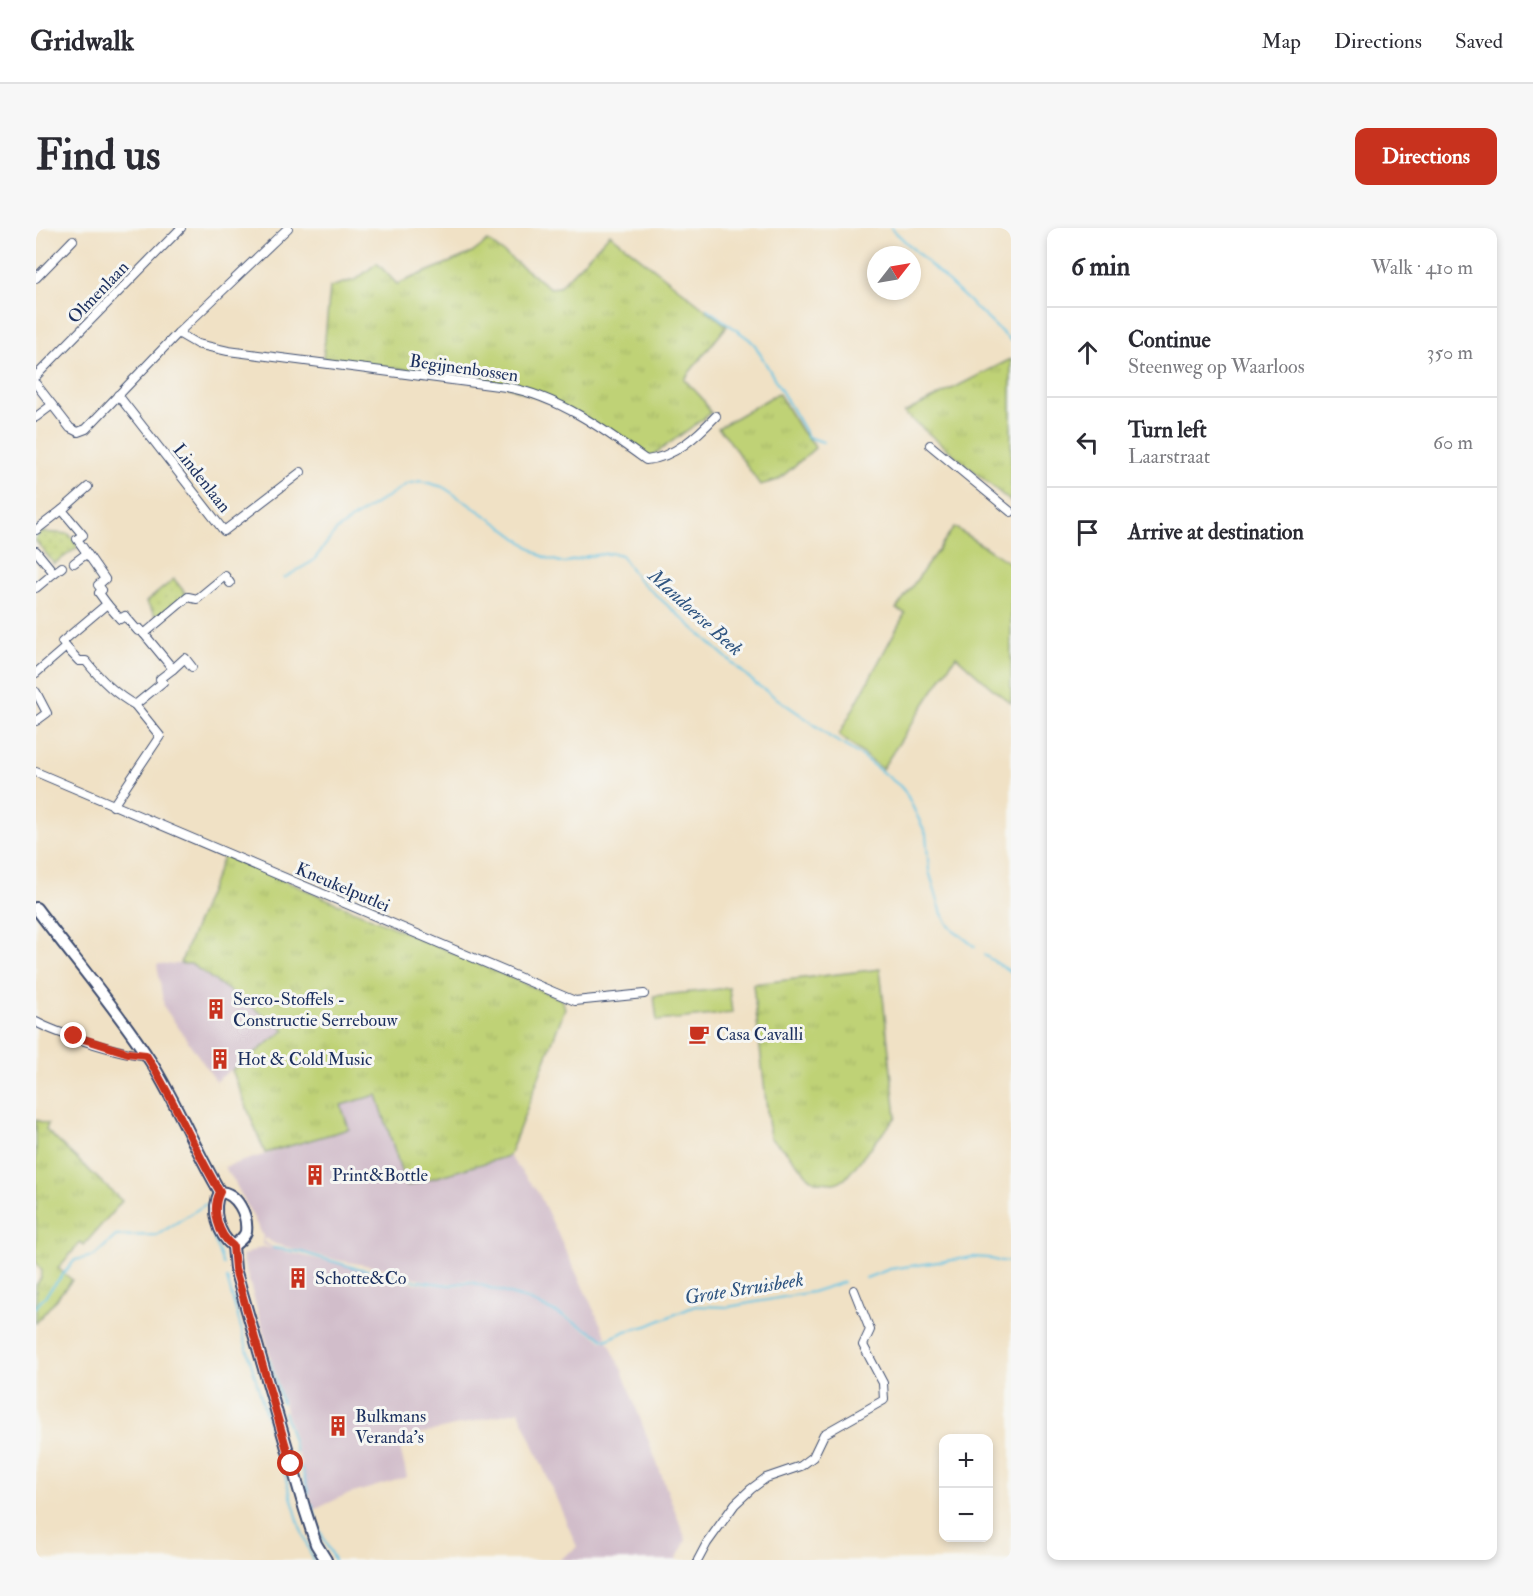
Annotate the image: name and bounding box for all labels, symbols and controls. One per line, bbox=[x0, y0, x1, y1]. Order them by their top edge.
text: Gridwalk bbox=[30, 24, 134, 59]
text: Map bbox=[1261, 28, 1301, 55]
text: Directions bbox=[1334, 28, 1422, 55]
text: Saved bbox=[1455, 28, 1503, 55]
button: Directions bbox=[1355, 128, 1497, 185]
text: Find us bbox=[36, 130, 160, 182]
north arrow bbox=[867, 246, 921, 300]
text: 6 min bbox=[1071, 251, 1130, 283]
text: Walk · 410 m bbox=[1371, 255, 1473, 280]
street label: Olmenlaan bbox=[63, 256, 134, 329]
text: Continue bbox=[1128, 326, 1211, 354]
icon: ahead bbox=[1071, 336, 1104, 369]
text: 350 m bbox=[1427, 340, 1473, 365]
street label: Begijnenbossen bbox=[408, 349, 520, 388]
text: Steenweg op Waarloos bbox=[1128, 354, 1305, 379]
text: Turn left bbox=[1128, 416, 1207, 444]
icon: left bbox=[1071, 426, 1104, 459]
text: 60 m bbox=[1433, 430, 1473, 455]
street label: Lindenlaan bbox=[167, 439, 236, 517]
text: Laarstraat bbox=[1128, 444, 1210, 469]
icon: arrive bbox=[1071, 516, 1104, 549]
text: Arrive at destination bbox=[1128, 518, 1304, 546]
water label: Mandoerse Beek bbox=[642, 563, 748, 661]
street label: Kneukelputlei bbox=[292, 857, 394, 918]
place label: Serco-Stoffels - Constructie Serrebouw bbox=[233, 988, 398, 1032]
building icon: Serco-Stoffels - Constructie Serrebouw bbox=[204, 997, 228, 1021]
route end bbox=[60, 1022, 86, 1048]
cafe icon: Casa Cavalli bbox=[687, 1022, 711, 1046]
place label: Casa Cavalli bbox=[716, 1023, 803, 1046]
building icon: Hot & Cold Music bbox=[208, 1047, 232, 1071]
place label: Hot & Cold Music bbox=[237, 1048, 372, 1071]
building icon: Print&Bottle bbox=[303, 1163, 327, 1187]
place label: Print&Bottle bbox=[332, 1164, 429, 1187]
building icon: Schotte&Co bbox=[286, 1266, 310, 1290]
place label: Schotte&Co bbox=[315, 1267, 407, 1290]
water label: Grote Struisbeek bbox=[683, 1267, 805, 1310]
place label: Bulkmans Veranda's bbox=[355, 1405, 426, 1449]
building icon: Bulkmans Veranda's bbox=[326, 1414, 350, 1438]
map controls bbox=[939, 1434, 993, 1542]
button: + bbox=[939, 1434, 993, 1488]
route start bbox=[277, 1450, 303, 1476]
button: − bbox=[939, 1488, 993, 1542]

